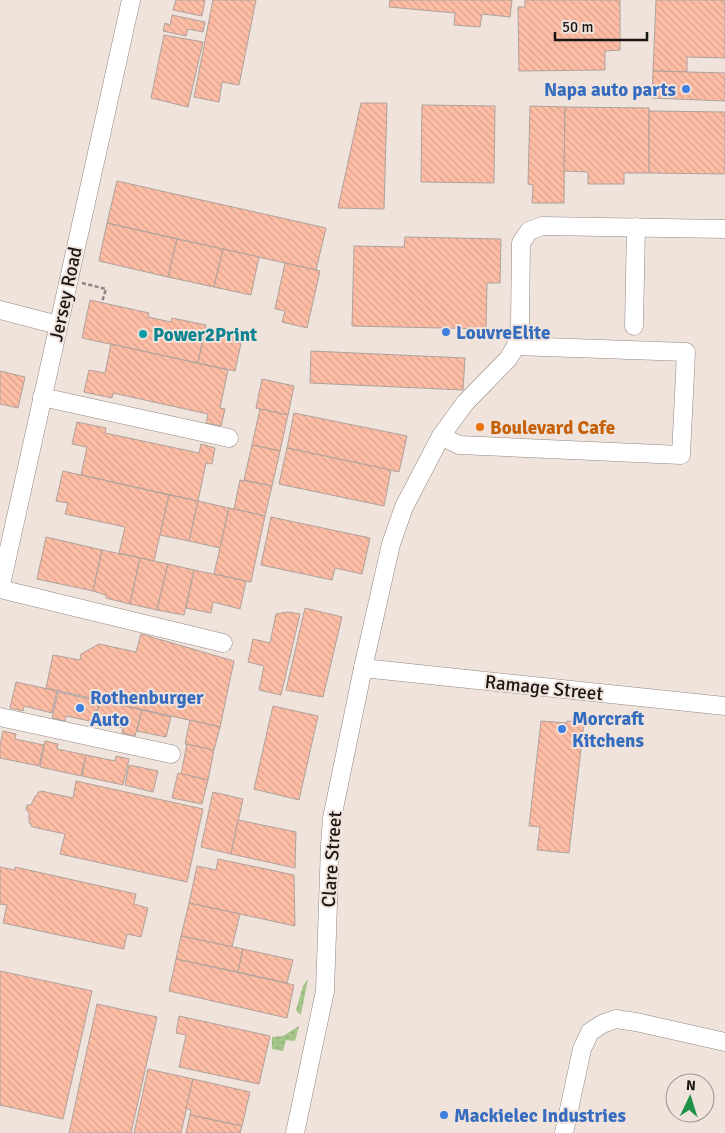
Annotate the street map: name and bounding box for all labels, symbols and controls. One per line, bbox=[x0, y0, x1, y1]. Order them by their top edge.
scale bar bbox=[555, 10, 648, 42]
text: 50 m bbox=[562, 18, 593, 36]
place label: Napa auto parts bbox=[544, 78, 676, 102]
marker: Napa auto parts bbox=[680, 83, 692, 95]
street label: Jersey Road bbox=[44, 245, 88, 344]
place label: LouvreElite bbox=[456, 321, 551, 345]
place label: Power2Print bbox=[153, 323, 257, 347]
marker: LouvreElite bbox=[440, 326, 452, 338]
marker: Power2Print bbox=[137, 328, 149, 340]
place label: Boulevard Cafe bbox=[490, 416, 615, 440]
marker: Boulevard Cafe bbox=[474, 421, 486, 433]
street label: Ramage Street bbox=[484, 670, 605, 706]
place label: Rothenburger Auto bbox=[90, 686, 204, 732]
marker: Rothenburger Auto bbox=[74, 702, 86, 714]
place label: Morcraft Kitchens bbox=[572, 707, 644, 753]
marker: Morcraft Kitchens bbox=[556, 723, 568, 735]
street label: Clare Street bbox=[317, 810, 347, 908]
north arrow bbox=[665, 1073, 715, 1123]
text: N bbox=[685, 1077, 696, 1094]
place label: Mackielec Industries bbox=[454, 1104, 626, 1128]
marker: Mackielec Industries bbox=[438, 1109, 450, 1121]

